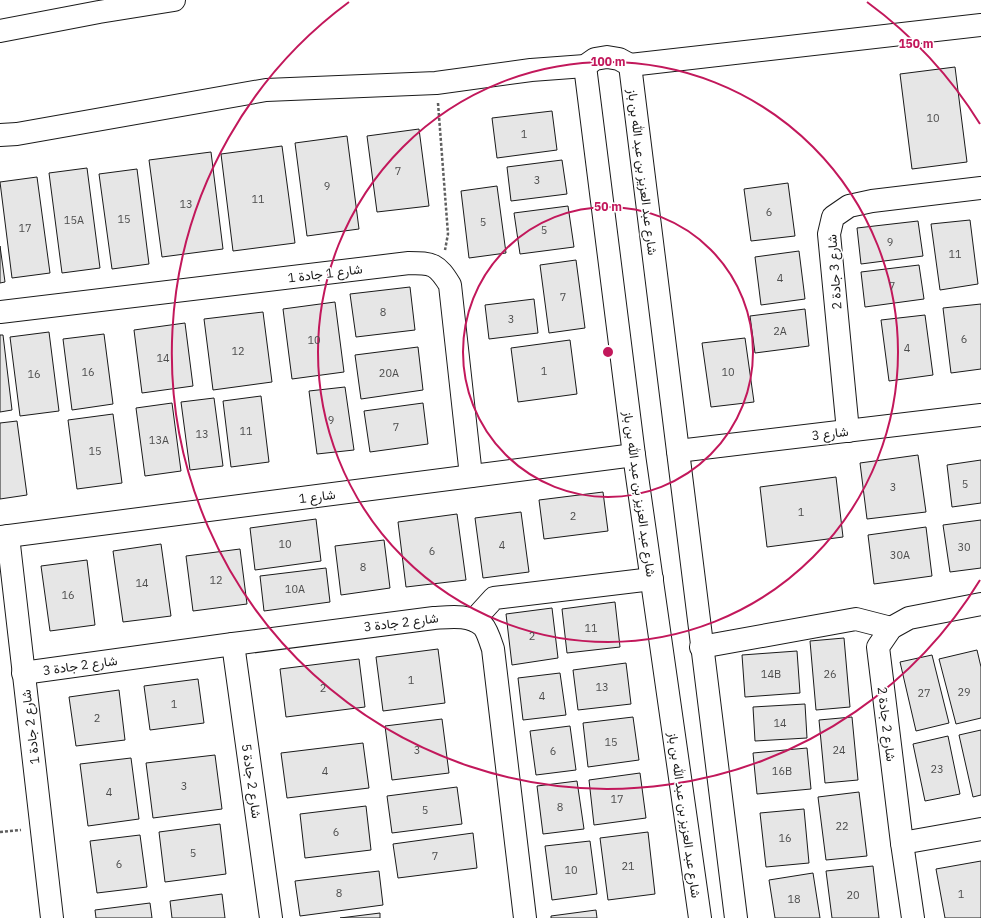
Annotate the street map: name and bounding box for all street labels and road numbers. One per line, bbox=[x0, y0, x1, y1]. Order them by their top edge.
street label: شارع عبد العزيز بن عبد الله بن باز bbox=[623, 87, 661, 256]
street label: شارع 3 جادة 2 bbox=[823, 234, 847, 310]
street label: شارع 1 جادة 1 bbox=[287, 260, 364, 288]
street label: شارع عبد العزيز بن عبد الله بن باز bbox=[618, 409, 660, 578]
street label: شارع 3 bbox=[811, 423, 850, 445]
street label: شارع 1 bbox=[298, 486, 337, 508]
street label: شارع 2 جادة 3 bbox=[363, 609, 440, 637]
street label: شارع 2 جادة 3 bbox=[42, 652, 119, 680]
street label: شارع 2 جادة 2 bbox=[872, 686, 900, 763]
street label: شارع 2 جادة 1 bbox=[17, 688, 45, 765]
street label: شارع عبد العزيز بن عبد الله بن باز bbox=[663, 730, 705, 899]
street label: شارع 2 جادة 5 bbox=[237, 743, 265, 820]

